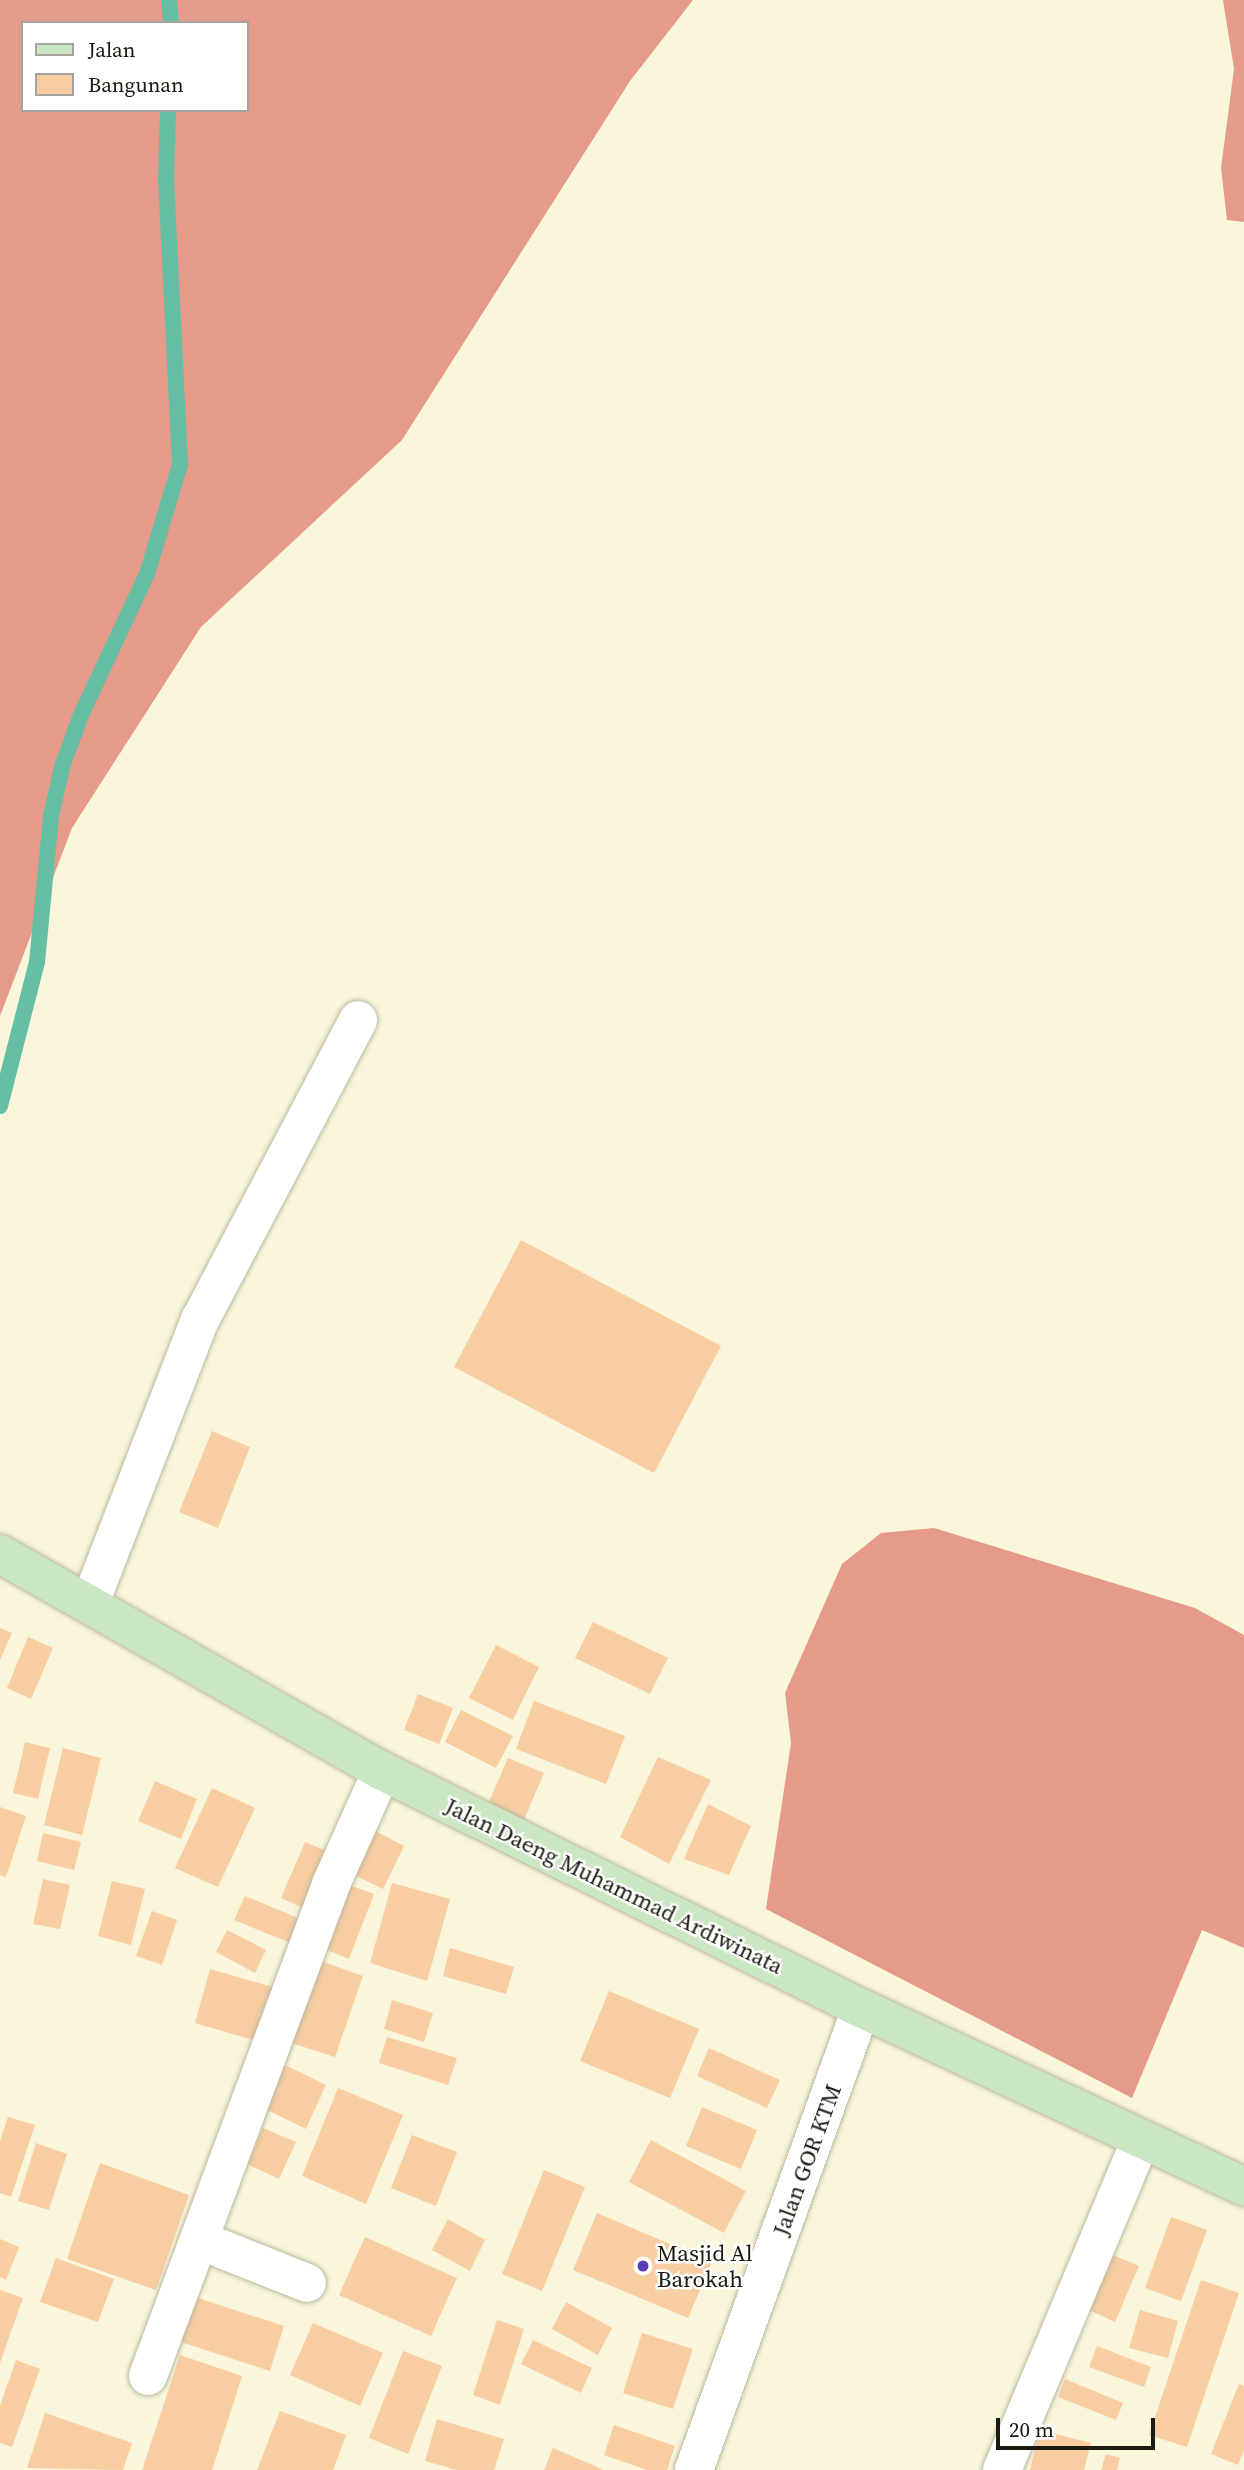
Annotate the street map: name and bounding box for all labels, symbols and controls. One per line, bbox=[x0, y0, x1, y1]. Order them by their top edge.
legend bbox=[21, 21, 248, 112]
text: Jalan bbox=[88, 35, 135, 64]
text: Bangunan bbox=[88, 70, 184, 99]
street label: Jalan Daeng Muhammad Ardiwinata bbox=[441, 1792, 787, 1980]
street label: Jalan GOR KTM bbox=[767, 2080, 847, 2240]
place label: Masjid Al Barokah bbox=[657, 2239, 753, 2293]
marker: Masjid Al Barokah bbox=[635, 2258, 651, 2274]
scale bar bbox=[999, 2404, 1158, 2448]
text: 20 m bbox=[1009, 2415, 1054, 2444]

